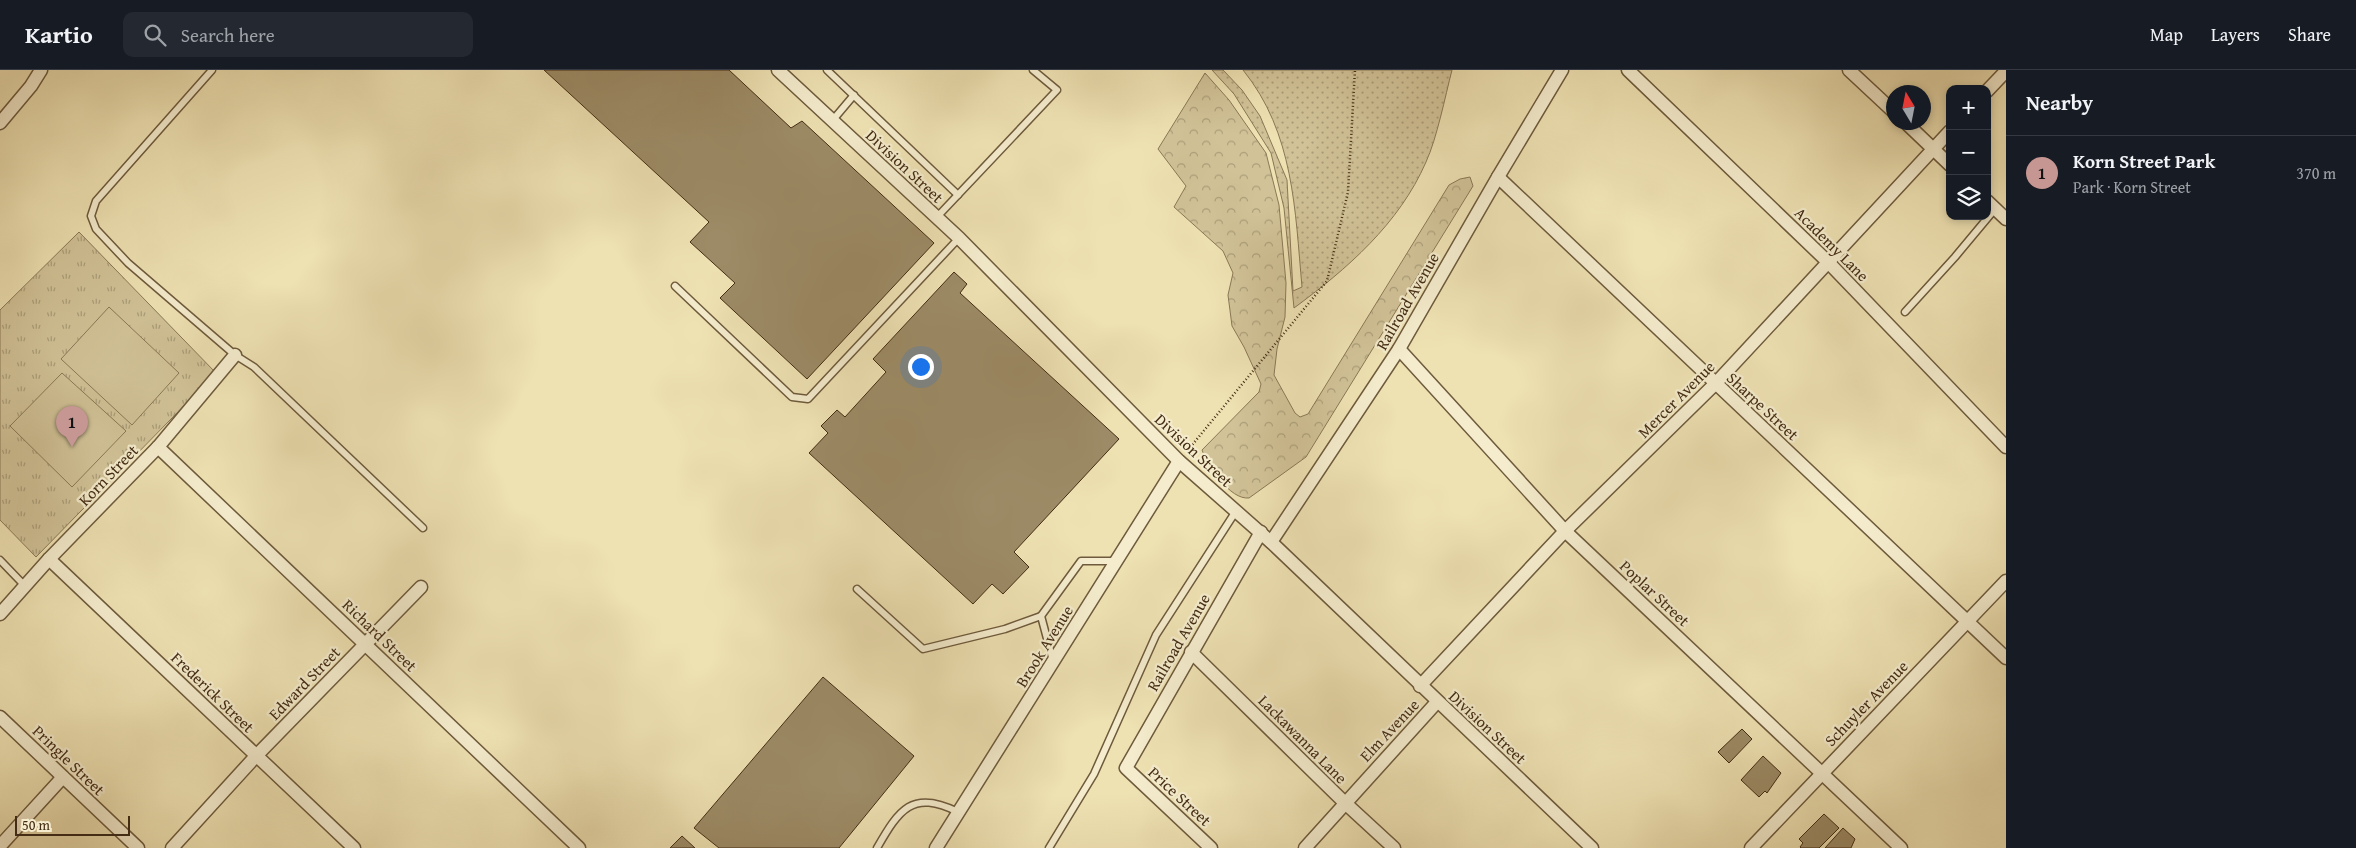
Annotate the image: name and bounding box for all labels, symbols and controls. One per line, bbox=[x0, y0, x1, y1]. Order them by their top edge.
search box bbox=[123, 12, 473, 57]
text: Kartio bbox=[25, 17, 93, 52]
icon: search bbox=[141, 21, 169, 49]
text: Search here bbox=[181, 21, 275, 49]
text: Map bbox=[2150, 21, 2183, 48]
text: Layers bbox=[2211, 21, 2260, 48]
text: Share bbox=[2288, 21, 2331, 48]
north arrow bbox=[1886, 85, 1931, 130]
map controls bbox=[1946, 85, 1991, 220]
button: + bbox=[1946, 85, 1991, 130]
text: Nearby bbox=[2026, 87, 2093, 118]
street label: Division Street bbox=[861, 124, 950, 209]
button: − bbox=[1946, 130, 1991, 175]
text: Korn Street Park bbox=[2073, 147, 2215, 175]
text: 1 bbox=[2038, 161, 2046, 185]
text: 370 m bbox=[2296, 161, 2336, 185]
button: layers bbox=[1946, 175, 1991, 220]
text: Park · Korn Street bbox=[2073, 175, 2191, 199]
street label: Academy Lane bbox=[1789, 201, 1875, 287]
street label: Railroad Avenue bbox=[1369, 248, 1445, 354]
your location bbox=[908, 354, 934, 380]
street label: Mercer Avenue bbox=[1632, 355, 1720, 443]
street label: Sharpe Street bbox=[1722, 366, 1805, 446]
pin: 1 bbox=[56, 406, 88, 447]
street label: Division Street bbox=[1150, 408, 1239, 493]
street label: Korn Street bbox=[73, 439, 144, 511]
street label: Poplar Street bbox=[1615, 554, 1696, 632]
street label: Railroad Avenue bbox=[1140, 589, 1216, 695]
street label: Richard Street bbox=[337, 593, 423, 677]
street label: Brook Avenue bbox=[1009, 600, 1079, 692]
street label: Edward Street bbox=[263, 641, 346, 725]
street label: Frederick Street bbox=[166, 646, 260, 738]
street label: Schuyler Avenue bbox=[1819, 655, 1913, 751]
street label: Division Street bbox=[1444, 685, 1533, 770]
street label: Lackawanna Lane bbox=[1253, 689, 1353, 789]
street label: Elm Avenue bbox=[1354, 693, 1424, 767]
street label: Pringle Street bbox=[27, 719, 111, 801]
street label: Price Street bbox=[1143, 761, 1217, 832]
scale bar bbox=[15, 813, 130, 836]
text: 50 m bbox=[22, 815, 50, 835]

